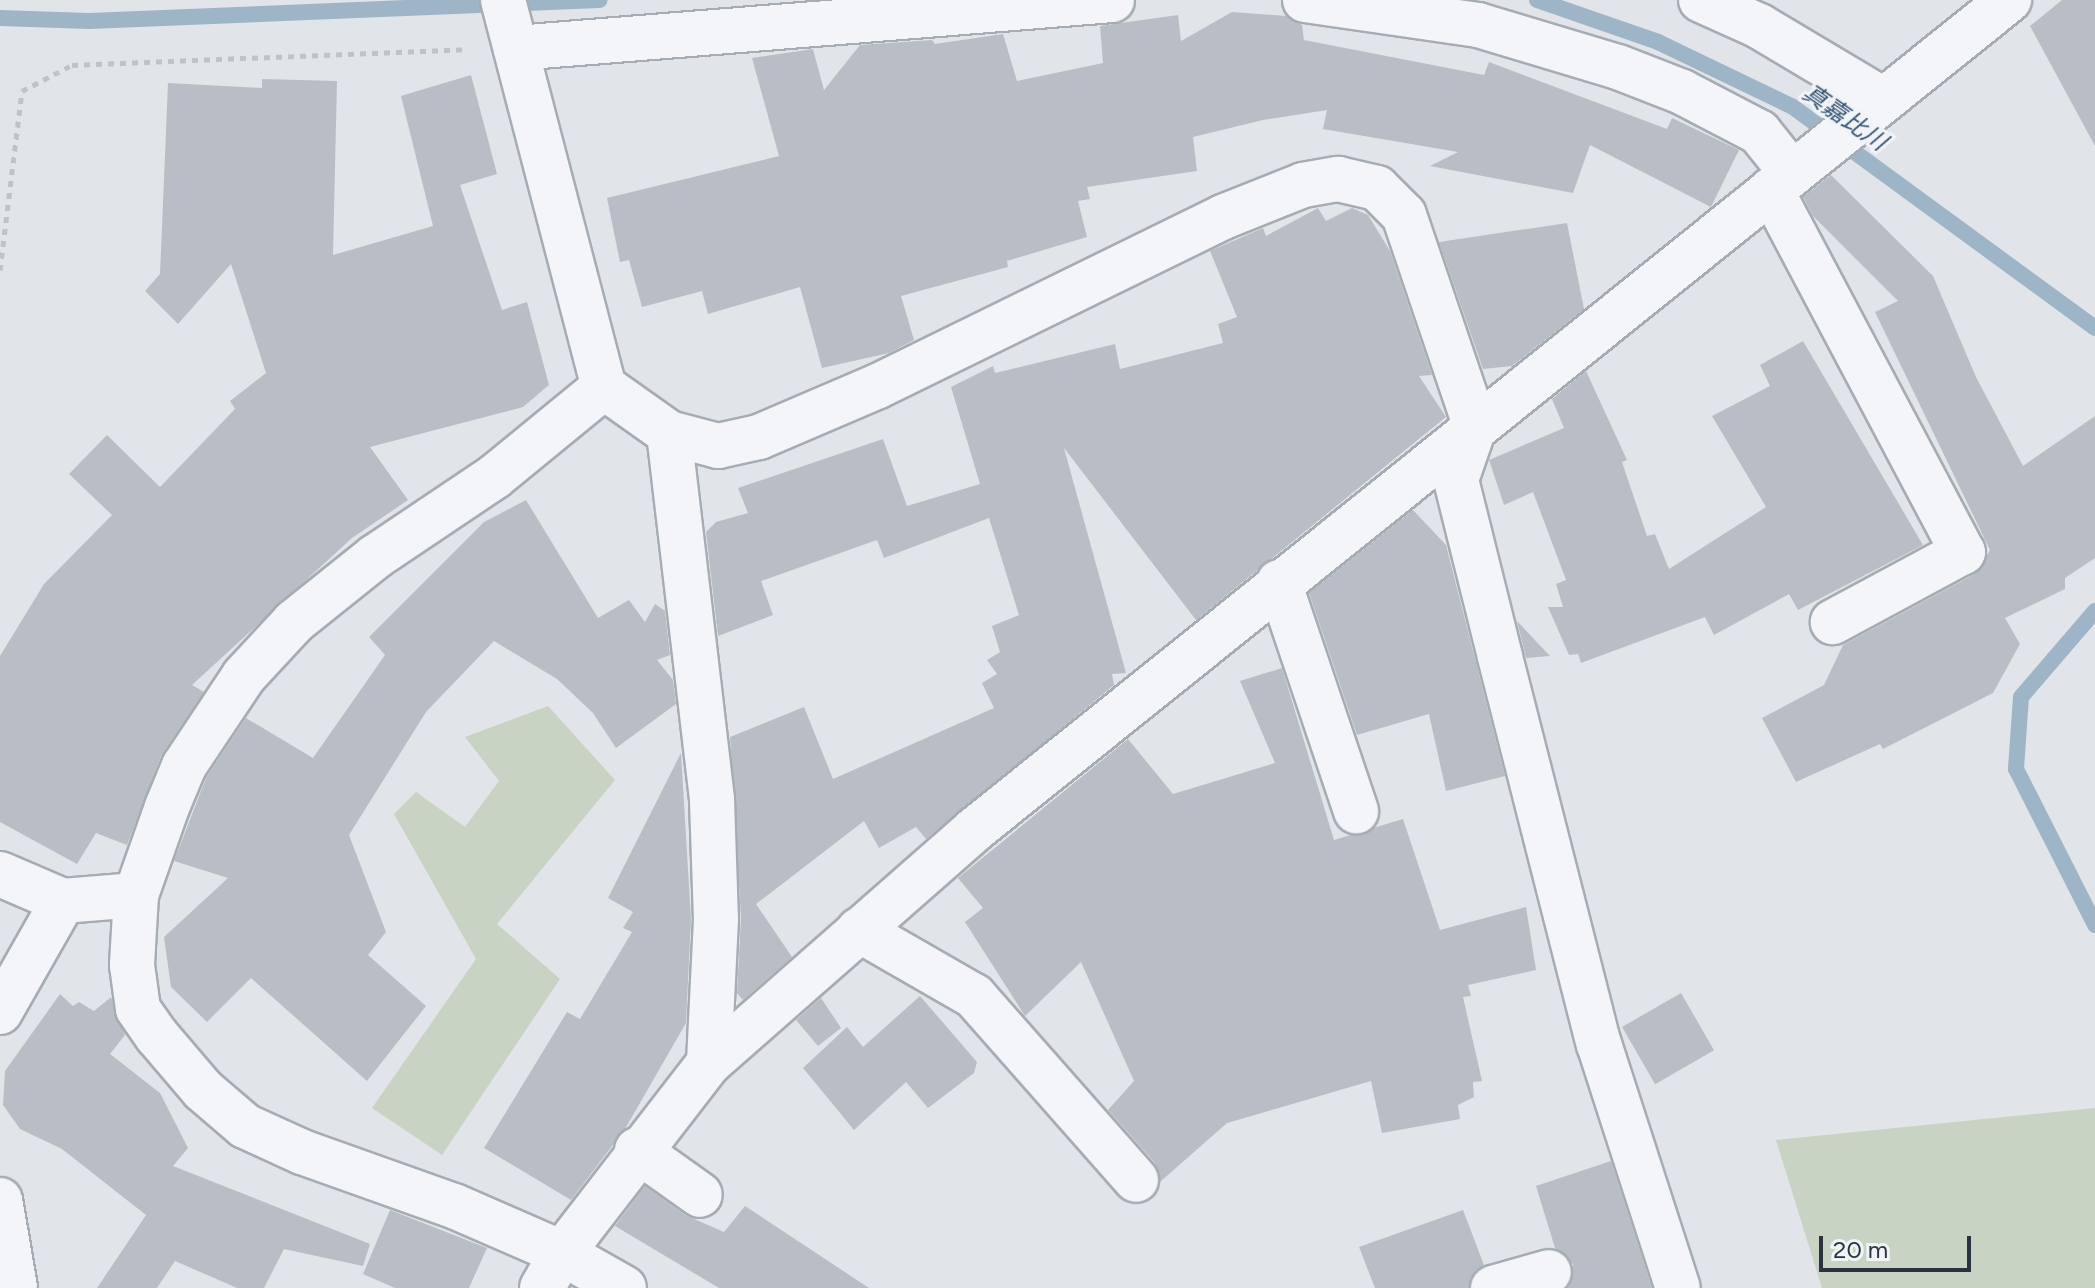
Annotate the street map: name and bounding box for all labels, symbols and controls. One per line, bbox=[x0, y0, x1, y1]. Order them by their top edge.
water label: 真嘉比川 bbox=[1797, 78, 1893, 156]
scale bar bbox=[1823, 1220, 1975, 1270]
text: 20 m bbox=[1833, 1235, 1888, 1264]

